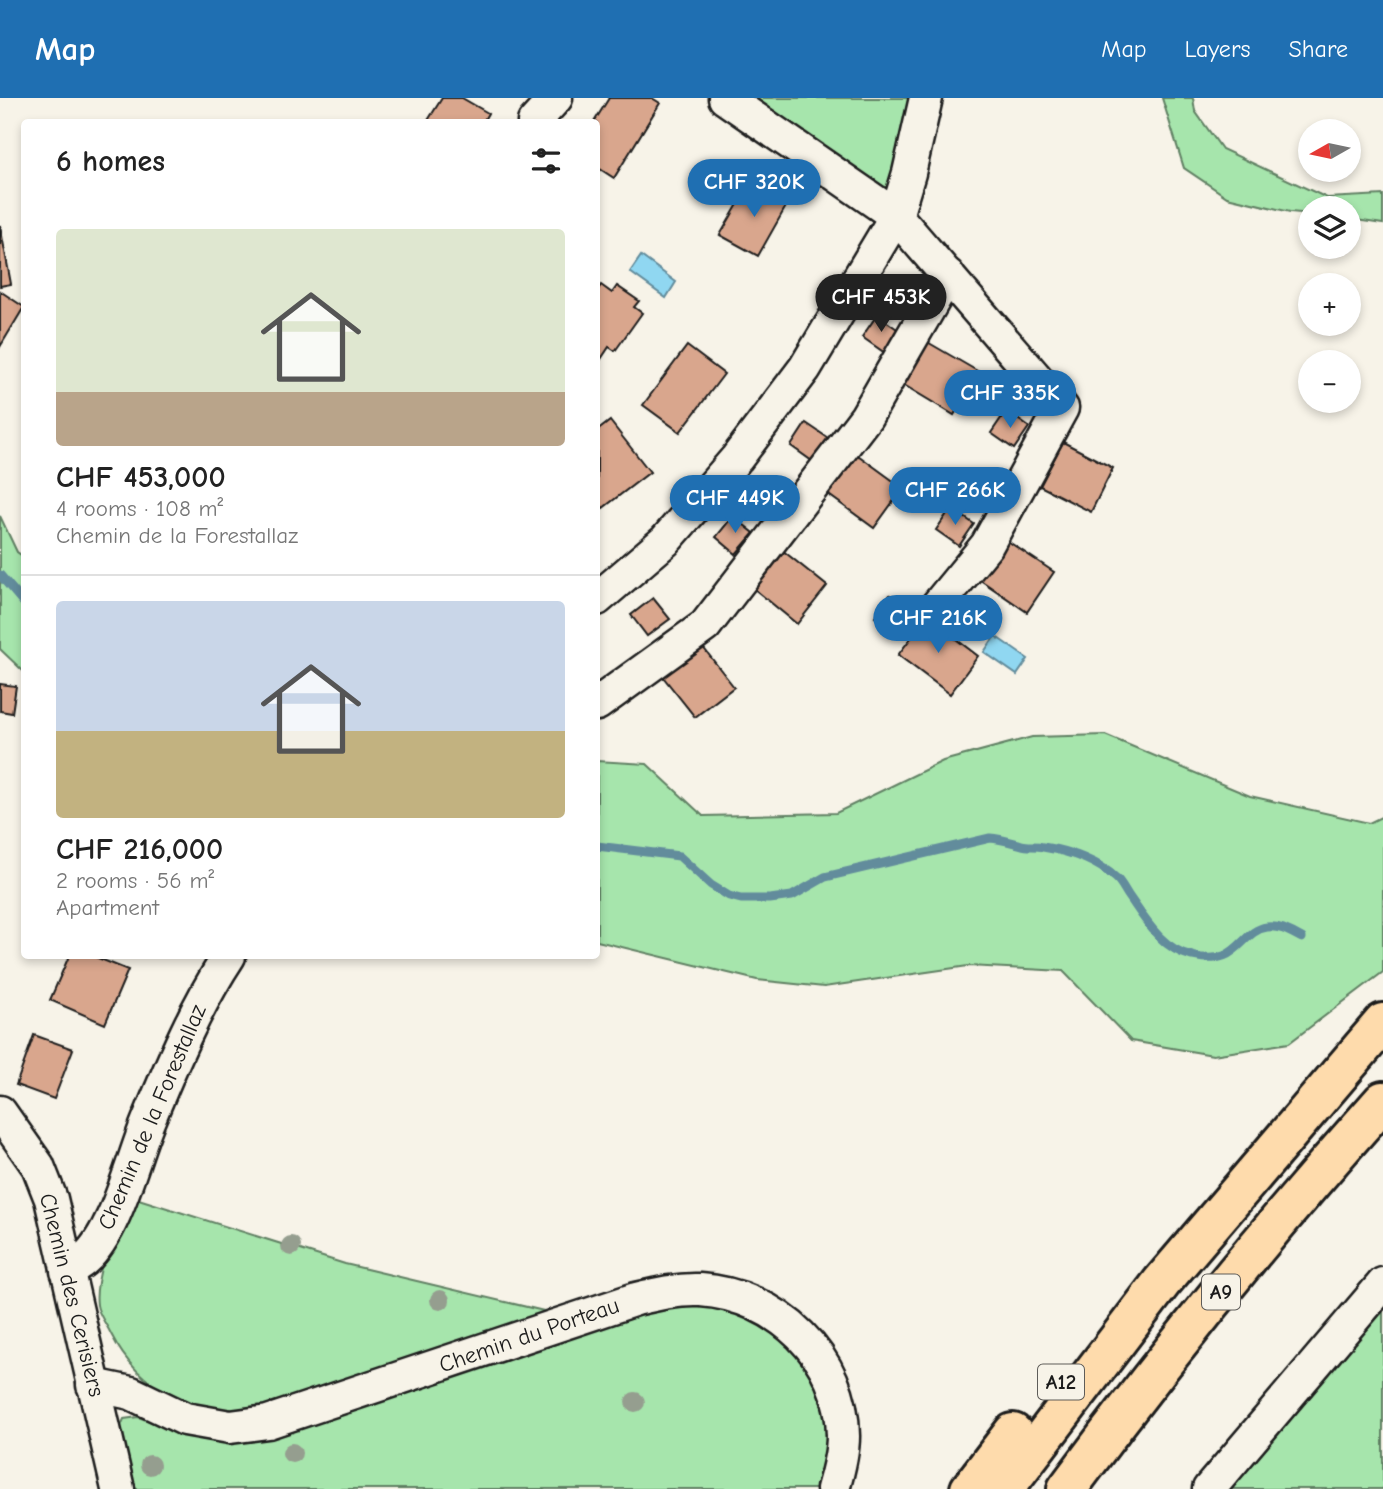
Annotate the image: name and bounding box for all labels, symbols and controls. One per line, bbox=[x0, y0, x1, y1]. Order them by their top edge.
text: Map bbox=[35, 30, 96, 68]
text: Map bbox=[1101, 35, 1147, 63]
text: Layers bbox=[1185, 35, 1250, 63]
text: Share bbox=[1288, 35, 1348, 63]
north arrow bbox=[1298, 119, 1362, 182]
map controls bbox=[1298, 119, 1361, 413]
icon: filters bbox=[527, 142, 565, 180]
text: 6 homes bbox=[56, 144, 165, 179]
pin: CHF 320K bbox=[682, 159, 826, 219]
text: CHF 320K bbox=[704, 168, 804, 195]
button: layers bbox=[1298, 196, 1361, 259]
button: + bbox=[1298, 273, 1361, 336]
icon: home bbox=[248, 274, 374, 400]
pin: CHF 453K bbox=[809, 274, 953, 334]
text: CHF 453K bbox=[831, 283, 931, 310]
button: − bbox=[1298, 350, 1361, 413]
pin: CHF 335K bbox=[938, 370, 1082, 430]
text: CHF 335K bbox=[960, 379, 1060, 406]
text: CHF 453,000 bbox=[56, 460, 226, 495]
pin: CHF 266K bbox=[883, 468, 1027, 527]
pin: CHF 449K bbox=[663, 476, 807, 535]
text: CHF 266K bbox=[905, 476, 1005, 503]
text: CHF 449K bbox=[686, 484, 784, 511]
text: 4 rooms · 108 m² bbox=[56, 495, 223, 522]
text: Chemin de la Forestallaz bbox=[56, 522, 298, 549]
pin: CHF 216K bbox=[866, 596, 1010, 655]
text: CHF 216K bbox=[889, 604, 987, 631]
icon: home bbox=[248, 646, 374, 772]
text: CHF 216,000 bbox=[56, 832, 223, 867]
text: 2 rooms · 56 m² bbox=[56, 867, 214, 894]
text: Apartment bbox=[56, 894, 159, 921]
street label: Chemin de la Forestallaz bbox=[92, 1000, 212, 1234]
street label: Chemin des Cerisiers bbox=[34, 1191, 110, 1399]
road number: A9 bbox=[1202, 1274, 1240, 1310]
street label: Chemin du Porteau bbox=[435, 1292, 623, 1378]
road number: A12 bbox=[1038, 1364, 1084, 1400]

